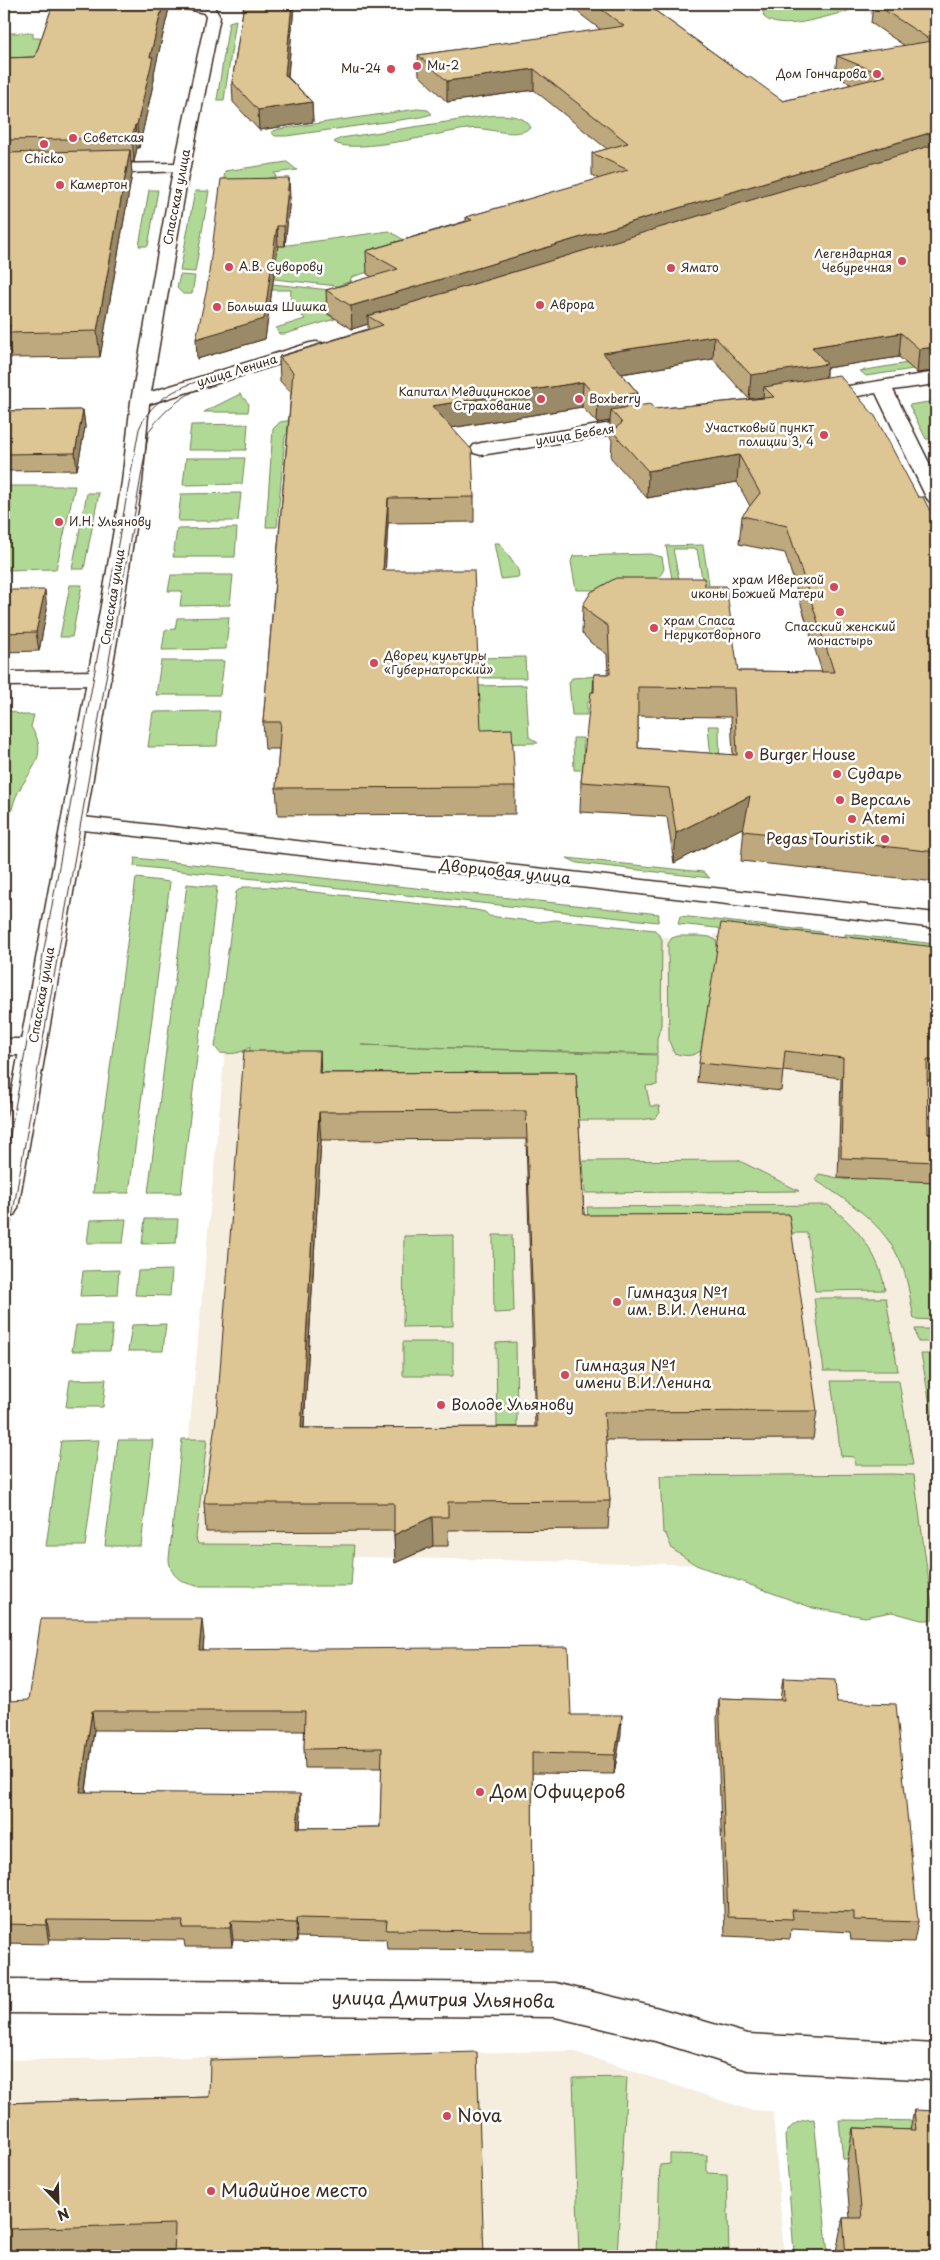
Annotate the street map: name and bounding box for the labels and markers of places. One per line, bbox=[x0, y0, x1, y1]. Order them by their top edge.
place label: Ми-2 bbox=[427, 56, 459, 74]
place label: Ми-24 bbox=[341, 59, 381, 77]
marker: Ми-2 bbox=[411, 60, 423, 72]
marker: Ми-24 bbox=[385, 63, 397, 75]
place label: Дом Гончарова bbox=[775, 64, 868, 82]
marker: Дом Гончарова bbox=[871, 68, 883, 80]
place label: Советская bbox=[83, 128, 145, 146]
marker: Советская bbox=[67, 132, 79, 144]
marker: Chicko bbox=[38, 138, 50, 150]
place label: Chicko bbox=[24, 149, 64, 167]
place label: Камертон bbox=[70, 175, 128, 193]
marker: Камертон bbox=[54, 179, 66, 191]
place label: Легендарная Чебуречная bbox=[814, 244, 892, 276]
marker: Легендарная Чебуречная bbox=[896, 255, 908, 267]
place label: А.В. Суворову bbox=[239, 257, 323, 275]
place label: Ямато bbox=[680, 258, 719, 276]
marker: А.В. Суворову bbox=[223, 261, 235, 273]
marker: Ямато bbox=[665, 262, 677, 274]
place label: Аврора bbox=[550, 295, 595, 313]
place label: Большая Шишка bbox=[227, 297, 327, 315]
marker: Аврора bbox=[534, 299, 546, 311]
marker: Большая Шишка bbox=[211, 301, 223, 313]
place label: Капитал Медицинское Страхование bbox=[399, 382, 531, 414]
place label: Boxberry bbox=[589, 389, 641, 407]
marker: Капитал Медицинское Страхование bbox=[535, 393, 547, 405]
marker: Boxberry bbox=[573, 393, 585, 405]
place label: Участковый пункт полиции 3, 4 bbox=[705, 418, 814, 450]
marker: Участковый пункт полиции 3, 4 bbox=[818, 429, 830, 441]
place label: И.Н. Ульянову bbox=[69, 512, 151, 530]
marker: И.Н. Ульянову bbox=[53, 516, 65, 528]
place label: храм Иверской иконы Божией Матери bbox=[691, 570, 824, 602]
marker: храм Иверской иконы Божией Матери bbox=[828, 581, 840, 593]
marker: Спасский женский монастырь bbox=[834, 606, 846, 618]
place label: xрам Спаса Нерукотворного bbox=[664, 611, 761, 643]
place label: Спасский женский монастырь bbox=[784, 617, 896, 649]
marker: xрам Спаса Нерукотворного bbox=[648, 622, 660, 634]
place label: Дворец культуры «Губернаторский» bbox=[383, 646, 493, 678]
marker: Дворец культуры «Губернаторский» bbox=[368, 657, 380, 669]
place label: Burger House bbox=[759, 742, 856, 765]
marker: Burger House bbox=[743, 749, 755, 761]
place label: Сударь bbox=[847, 761, 902, 784]
marker: Сударь bbox=[831, 768, 843, 780]
place label: Версаль bbox=[850, 787, 911, 810]
marker: Версаль bbox=[834, 794, 846, 806]
place label: Atemi bbox=[862, 806, 905, 829]
marker: Atemi bbox=[846, 813, 858, 825]
place label: Pegas Touristik bbox=[766, 826, 875, 849]
marker: Pegas Touristik bbox=[879, 833, 891, 845]
place label: Гимназия №1 им. В.И. Ленина bbox=[627, 1280, 747, 1320]
marker: Гимназия №1 им. В.И. Ленина bbox=[611, 1296, 623, 1308]
place label: Гимназия №1 имени В.И.Ленина bbox=[575, 1353, 712, 1393]
marker: Гимназия №1 имени В.И.Ленина bbox=[559, 1369, 571, 1381]
place label: Володе Ульянову bbox=[451, 1392, 574, 1415]
marker: Володе Ульянову bbox=[435, 1399, 447, 1411]
place label: Дом Офицеров bbox=[489, 1777, 625, 1804]
marker: Дом Офицеров bbox=[474, 1786, 486, 1798]
place label: Nova bbox=[457, 2101, 502, 2128]
marker: Nova bbox=[441, 2110, 453, 2122]
place label: Мидийное место bbox=[221, 2176, 368, 2203]
marker: Мидийное место bbox=[205, 2185, 217, 2197]

